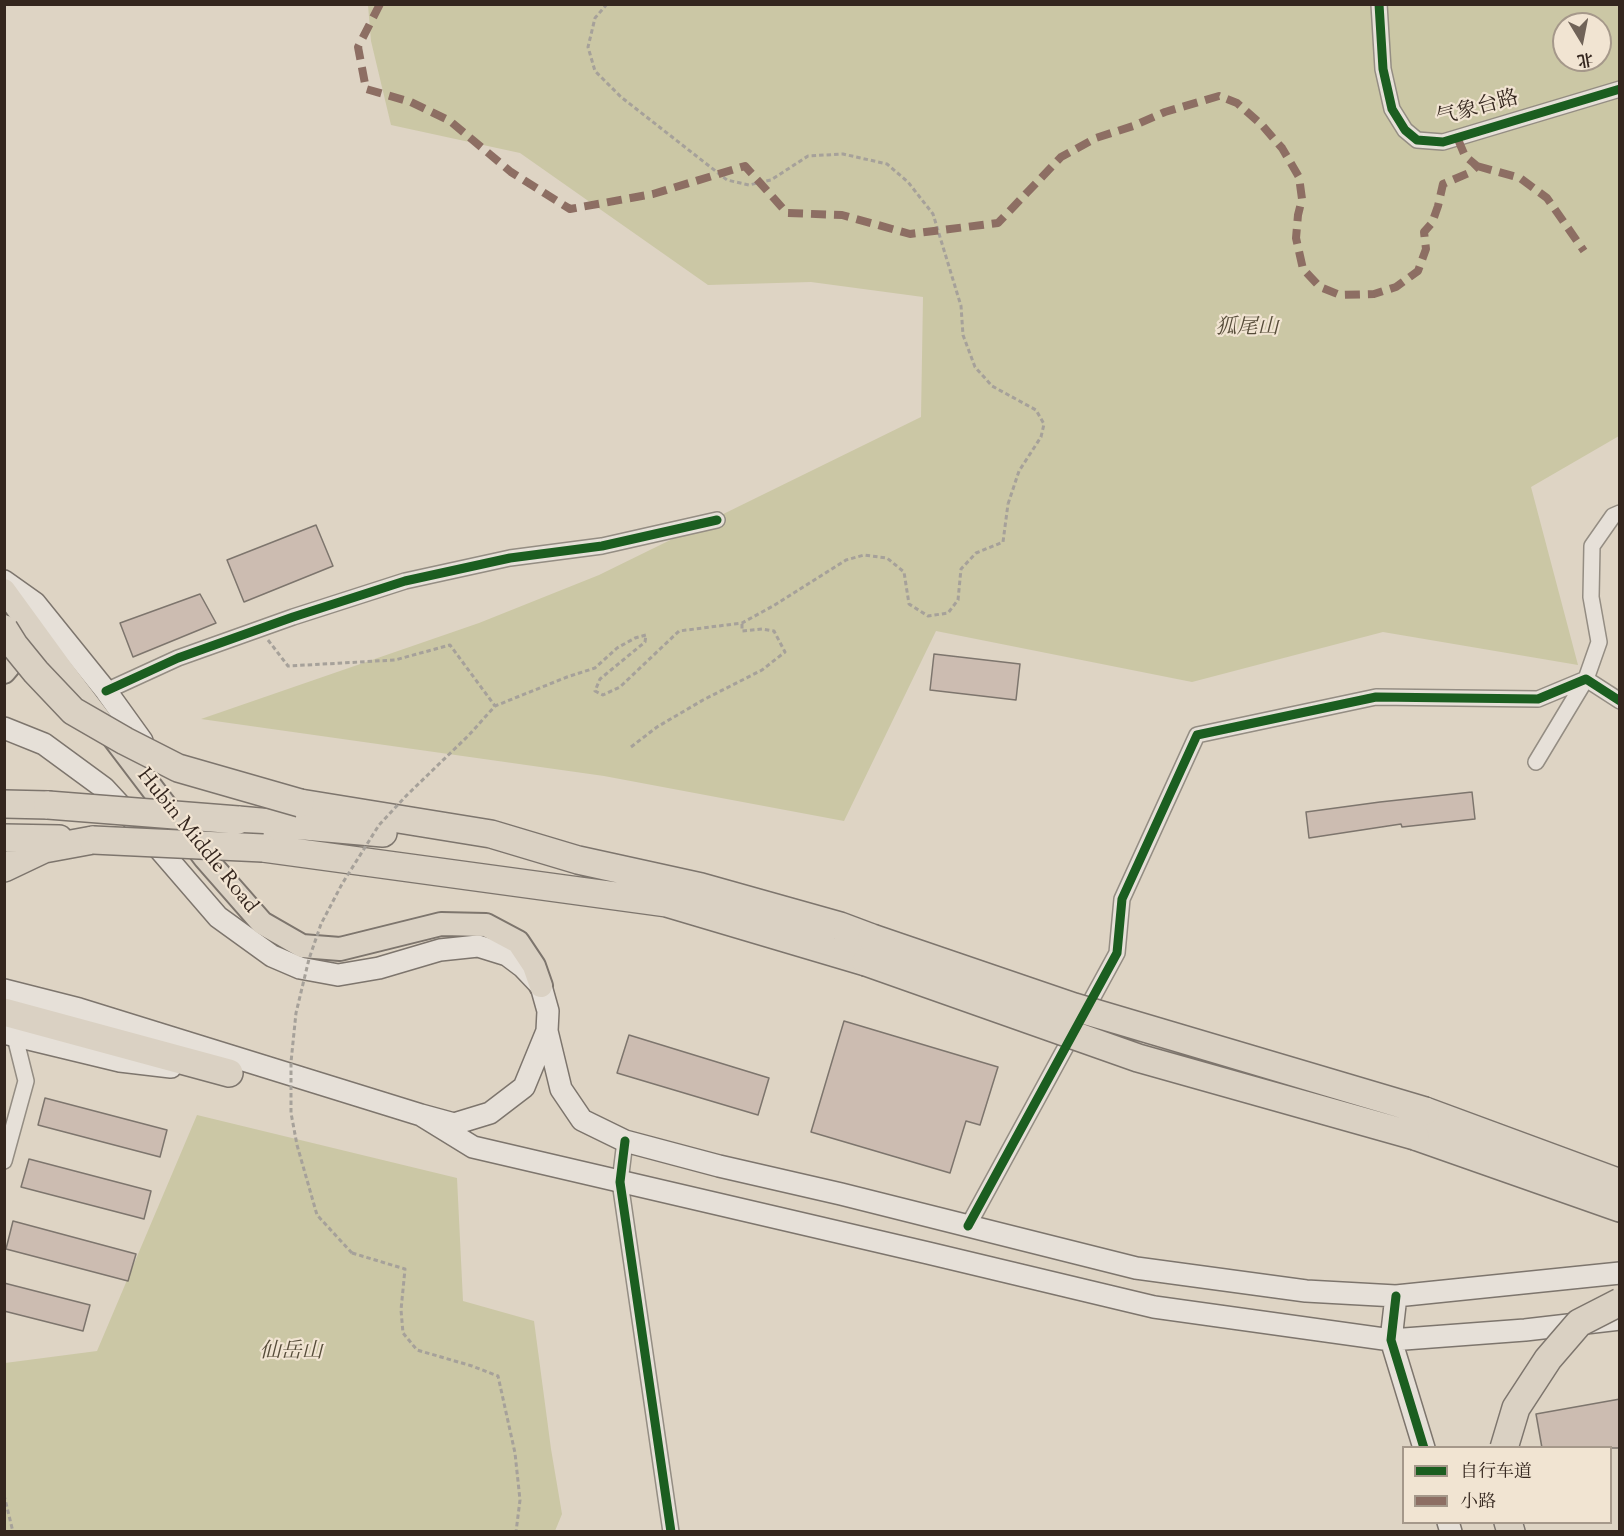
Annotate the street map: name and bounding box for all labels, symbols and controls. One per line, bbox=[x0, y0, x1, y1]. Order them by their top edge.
north arrow bbox=[1552, 12, 1612, 72]
text: 北 bbox=[1575, 46, 1595, 71]
street label: 气象台路 bbox=[1434, 87, 1522, 133]
park label: 狐尾山 bbox=[1216, 316, 1278, 342]
street label: Hubin Middle Road bbox=[130, 765, 262, 919]
park label: 仙岳山 bbox=[260, 1340, 322, 1366]
legend bbox=[1402, 1446, 1612, 1524]
text: 自行车道 bbox=[1460, 1460, 1532, 1486]
text: 小路 bbox=[1460, 1490, 1496, 1516]

